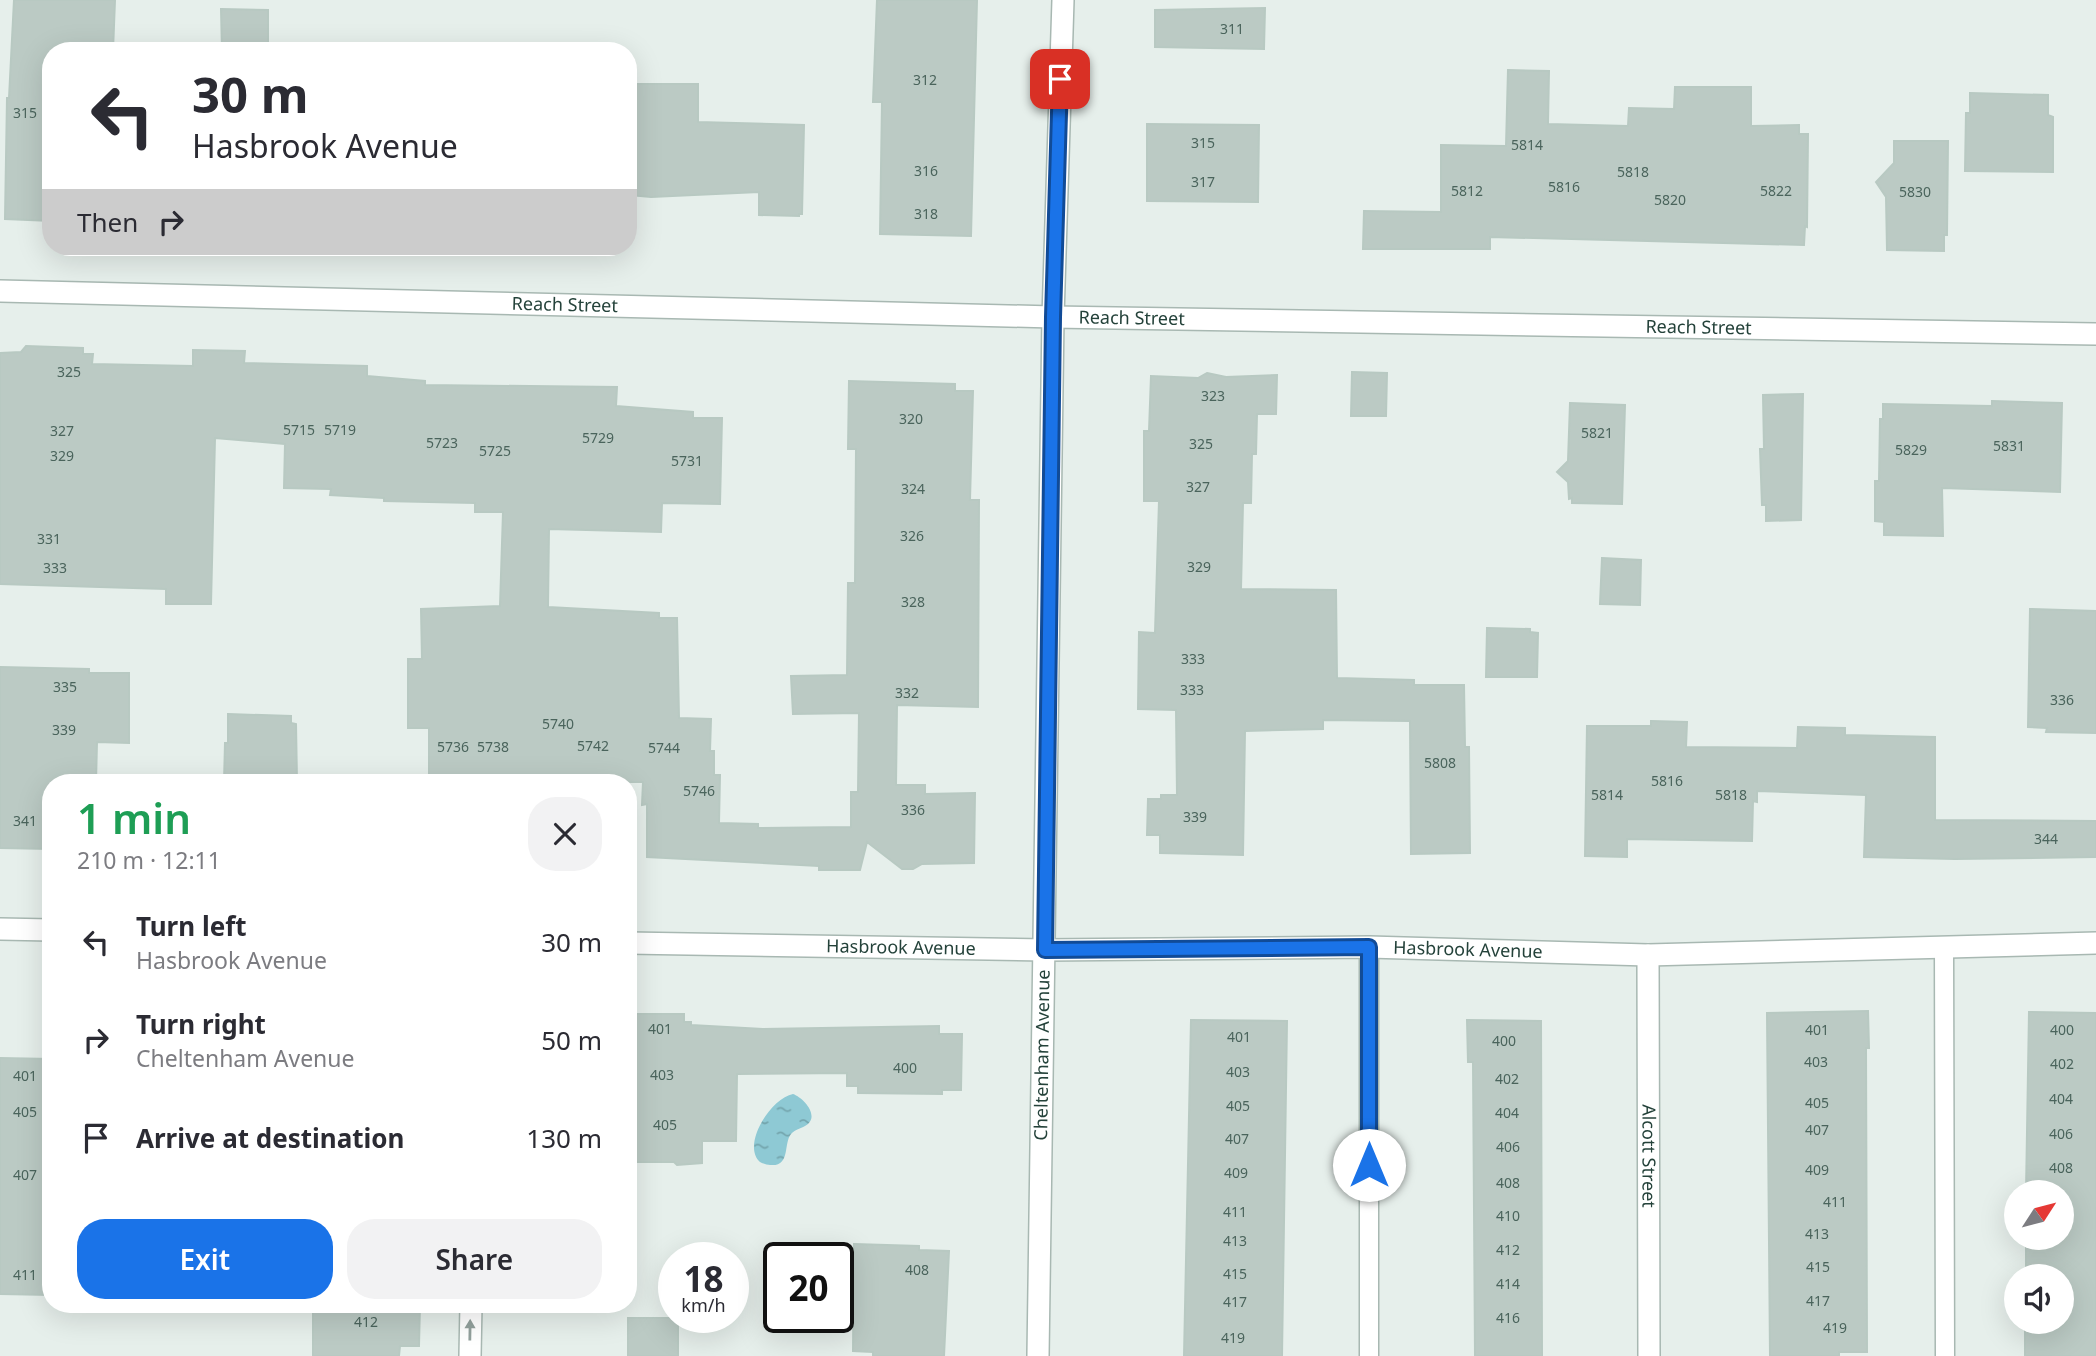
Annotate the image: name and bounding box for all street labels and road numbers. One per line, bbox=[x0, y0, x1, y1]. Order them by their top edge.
street label: Reach Street bbox=[511, 291, 619, 317]
street label: Reach Street bbox=[1078, 304, 1185, 330]
street label: Reach Street bbox=[1645, 314, 1752, 339]
street label: Hasbrook Avenue bbox=[826, 933, 976, 960]
street label: Hasbrook Avenue bbox=[1393, 935, 1543, 963]
street label: Cheltenham Avenue bbox=[1028, 969, 1055, 1141]
street label: Alcott Street bbox=[1637, 1104, 1662, 1208]

